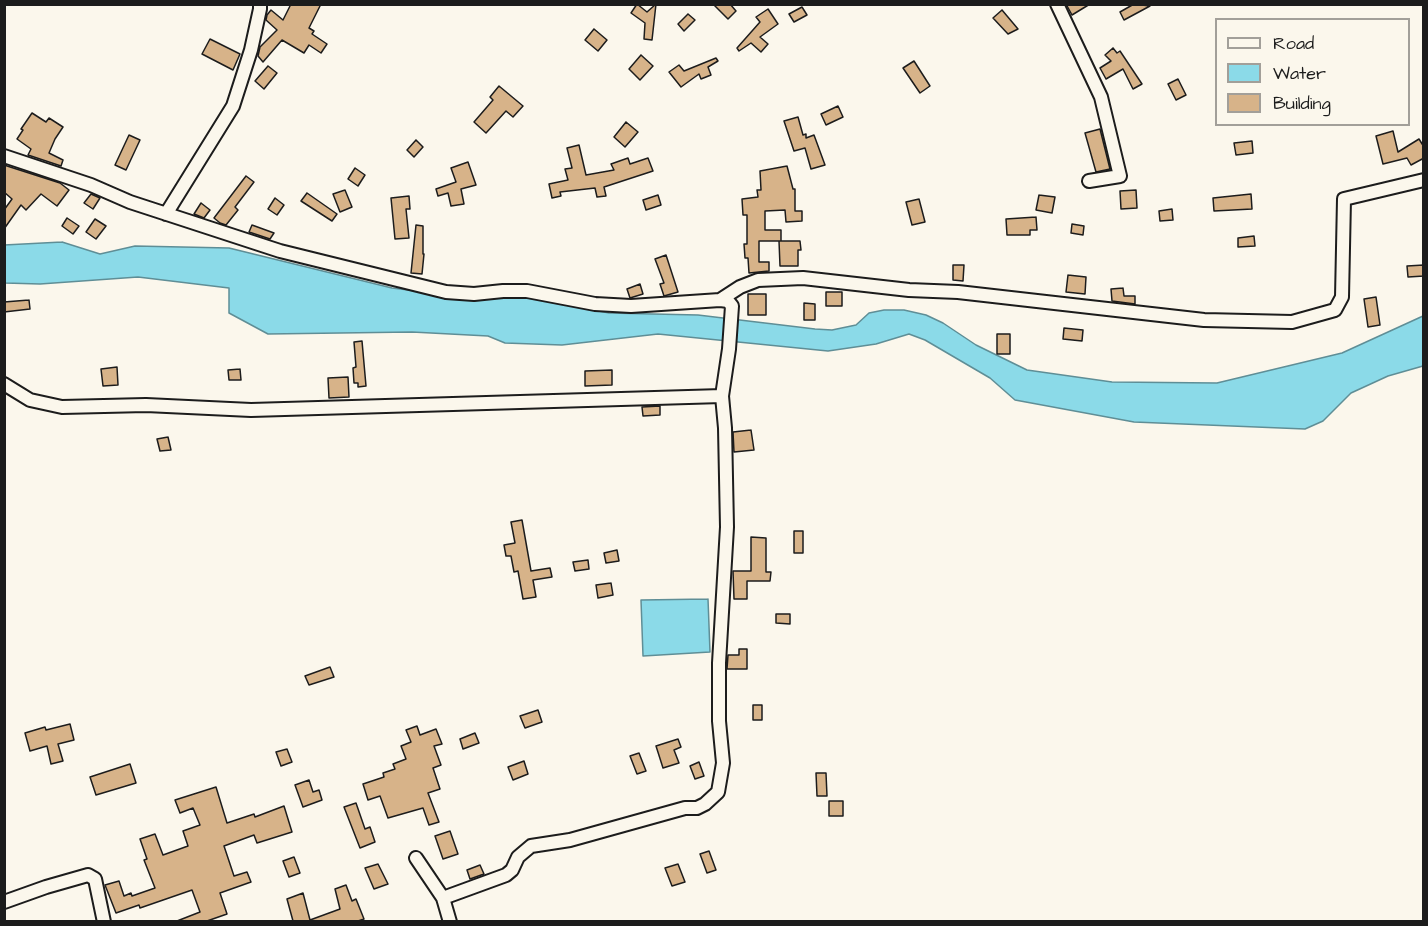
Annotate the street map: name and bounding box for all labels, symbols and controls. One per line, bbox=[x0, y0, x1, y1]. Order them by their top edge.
legend bbox=[1215, 18, 1410, 126]
text: Road bbox=[1273, 31, 1314, 56]
text: Water bbox=[1273, 61, 1326, 86]
text: Building bbox=[1273, 91, 1331, 116]

